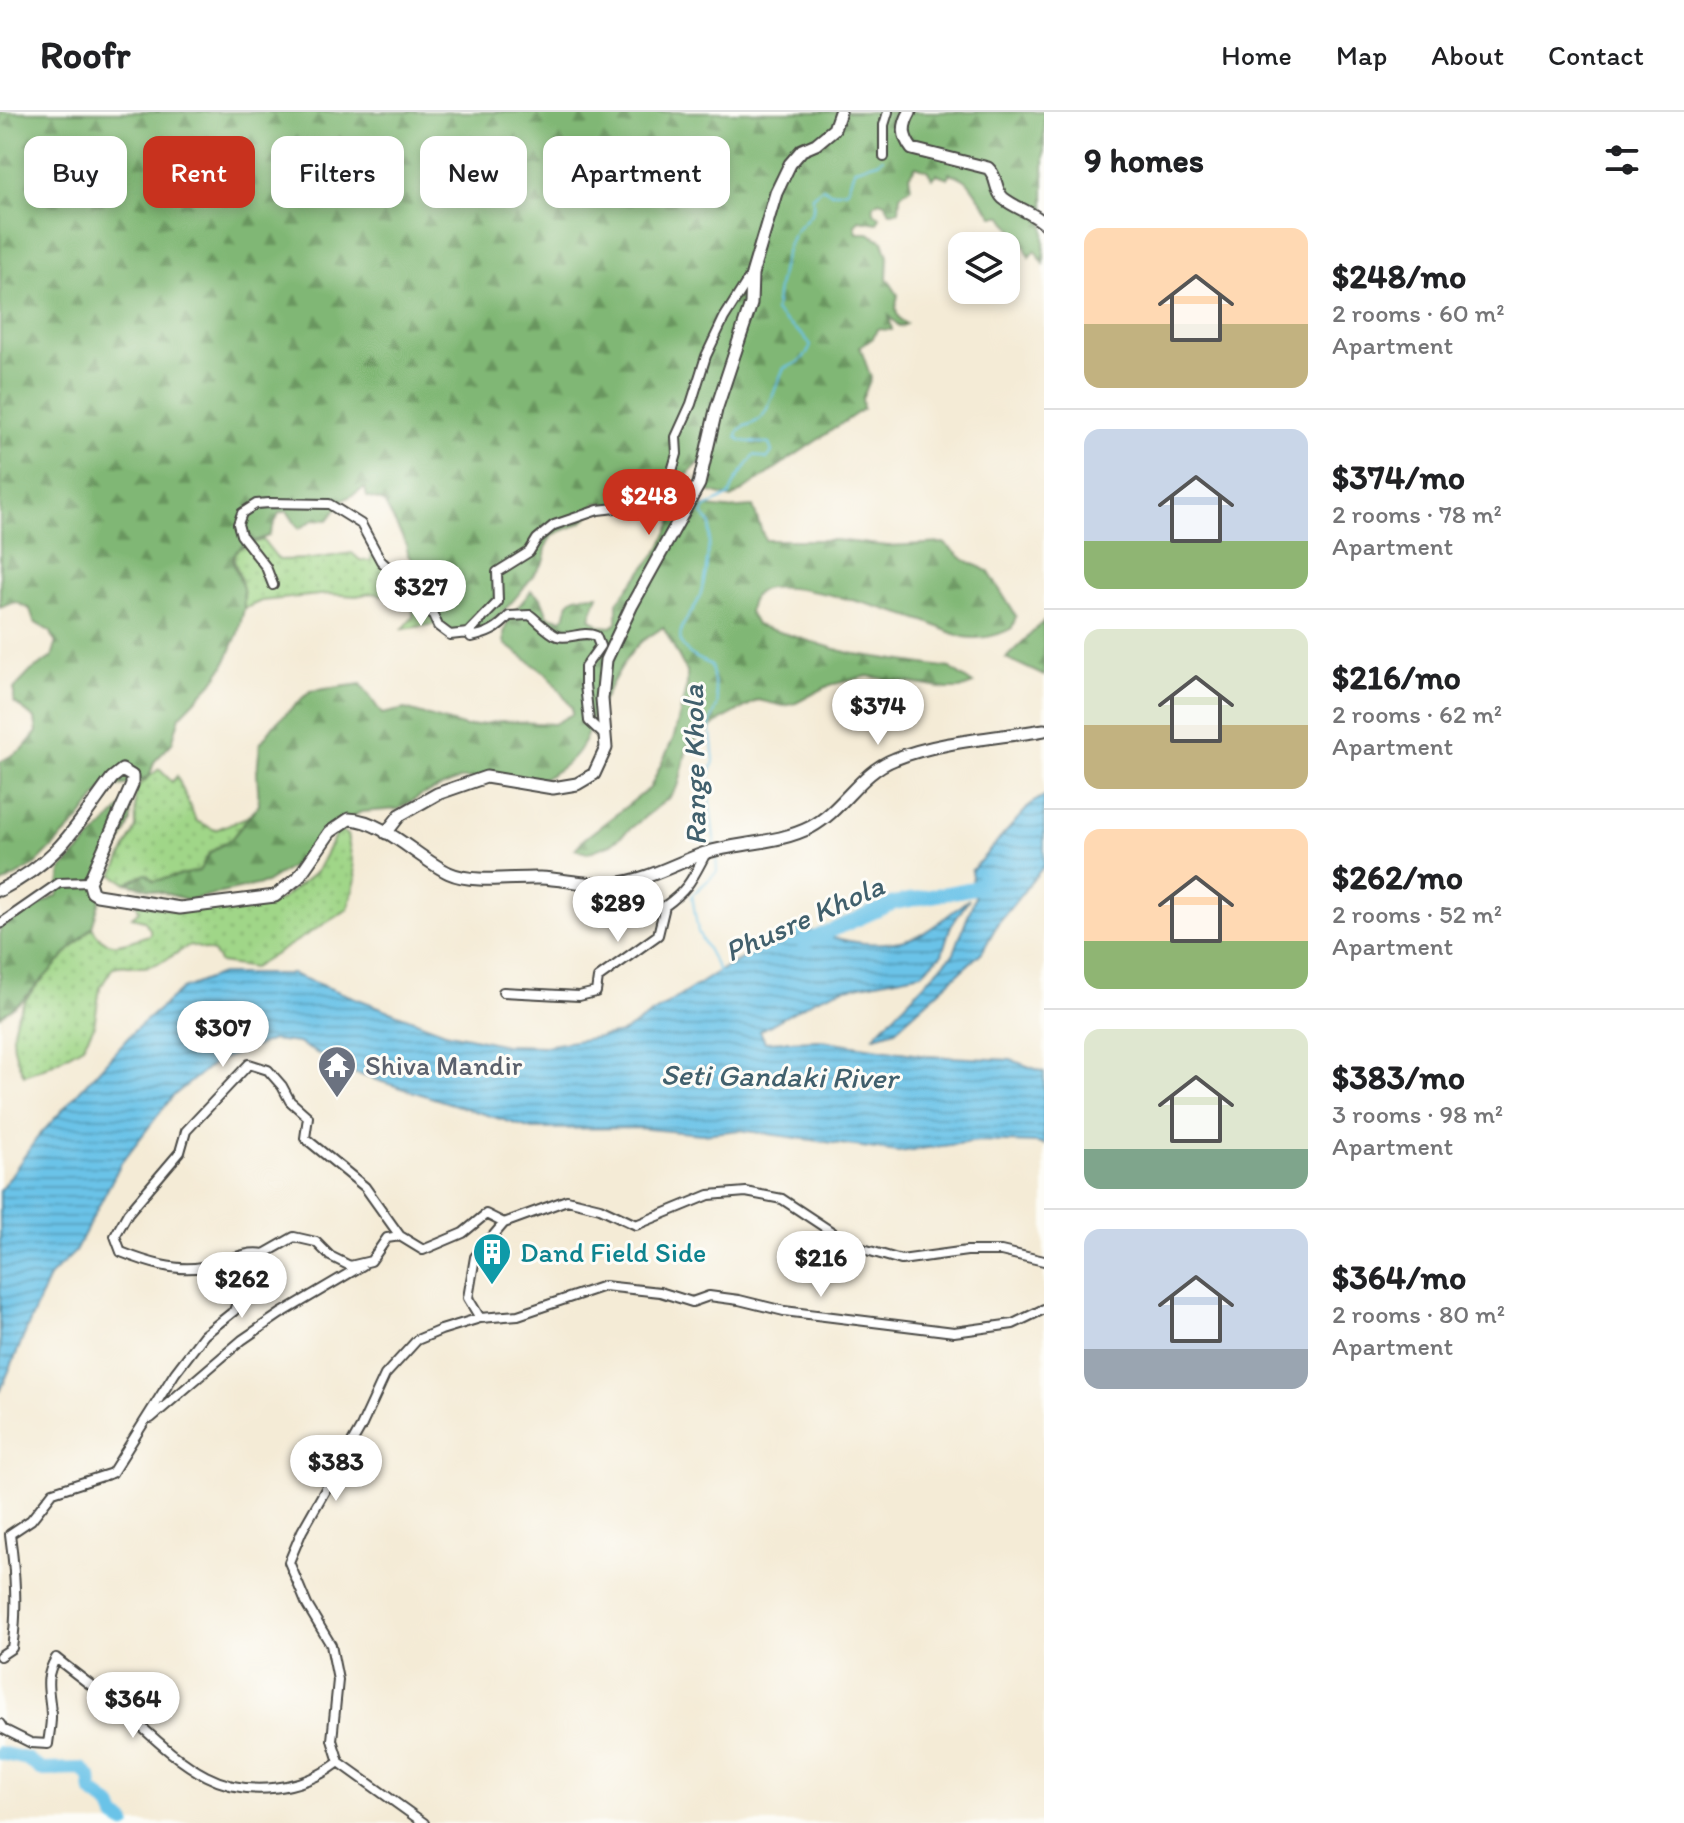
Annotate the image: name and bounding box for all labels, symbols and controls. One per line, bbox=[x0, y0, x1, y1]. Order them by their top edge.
text: Roofr bbox=[40, 32, 130, 78]
text: Home bbox=[1221, 38, 1292, 72]
text: Map bbox=[1336, 38, 1387, 72]
text: About bbox=[1431, 38, 1504, 72]
text: Contact bbox=[1548, 38, 1644, 72]
chip: Buy bbox=[24, 136, 127, 208]
chip: Rent bbox=[143, 136, 255, 208]
chip: Filters bbox=[271, 136, 404, 208]
chip: New bbox=[420, 136, 527, 208]
chip: Apartment bbox=[543, 136, 730, 208]
icon: filters bbox=[1600, 138, 1644, 182]
text: 9 homes bbox=[1084, 140, 1204, 181]
map controls bbox=[948, 232, 1020, 304]
button: layers bbox=[948, 232, 1020, 304]
text: $248/mo bbox=[1332, 256, 1466, 297]
icon: home bbox=[1148, 260, 1244, 356]
text: 2 rooms · 60 m² bbox=[1332, 297, 1505, 329]
text: Apartment bbox=[1332, 329, 1453, 361]
text: $374/mo bbox=[1332, 457, 1465, 498]
icon: home bbox=[1148, 461, 1244, 557]
pin: $248 bbox=[602, 469, 696, 537]
text: $248 bbox=[621, 479, 677, 511]
text: 2 rooms · 78 m² bbox=[1332, 498, 1502, 530]
text: Apartment bbox=[1332, 530, 1453, 562]
pin: $327 bbox=[374, 560, 468, 628]
text: $327 bbox=[394, 570, 448, 602]
text: $216/mo bbox=[1332, 657, 1461, 698]
icon: home bbox=[1148, 661, 1244, 757]
pin: $374 bbox=[831, 679, 925, 747]
water label: Range Khola bbox=[674, 684, 714, 846]
text: $374 bbox=[850, 689, 906, 721]
text: 2 rooms · 62 m² bbox=[1332, 698, 1502, 730]
text: Apartment bbox=[1332, 730, 1453, 762]
text: $262/mo bbox=[1332, 857, 1463, 898]
icon: home bbox=[1148, 861, 1244, 957]
water label: Phusre Khola bbox=[718, 866, 890, 970]
pin: $289 bbox=[571, 876, 665, 944]
text: $289 bbox=[591, 886, 645, 918]
text: 2 rooms · 52 m² bbox=[1332, 898, 1502, 930]
text: Apartment bbox=[1332, 930, 1453, 962]
pin: $307 bbox=[176, 1001, 270, 1069]
text: $307 bbox=[195, 1011, 251, 1043]
temple icon: Shiva Mandir bbox=[316, 1044, 358, 1099]
place label: Shiva Mandir bbox=[365, 1048, 523, 1082]
water label: Seti Gandaki River bbox=[660, 1055, 901, 1097]
text: $383/mo bbox=[1332, 1057, 1465, 1098]
icon: home bbox=[1148, 1061, 1244, 1157]
text: 3 rooms · 98 m² bbox=[1332, 1098, 1503, 1130]
text: Apartment bbox=[1332, 1130, 1453, 1162]
building icon: Dand Field Side bbox=[471, 1231, 513, 1286]
pin: $216 bbox=[774, 1231, 868, 1299]
place label: Dand Field Side bbox=[520, 1235, 706, 1269]
text: $216 bbox=[795, 1241, 847, 1273]
pin: $262 bbox=[195, 1252, 289, 1320]
text: $364/mo bbox=[1332, 1257, 1466, 1298]
icon: home bbox=[1148, 1261, 1244, 1357]
text: $262 bbox=[215, 1262, 269, 1294]
text: 2 rooms · 80 m² bbox=[1332, 1298, 1505, 1330]
text: Apartment bbox=[1332, 1330, 1453, 1362]
pin: $383 bbox=[289, 1435, 383, 1503]
text: $383 bbox=[308, 1445, 364, 1477]
pin: $364 bbox=[86, 1672, 180, 1740]
text: $364 bbox=[105, 1682, 161, 1714]

